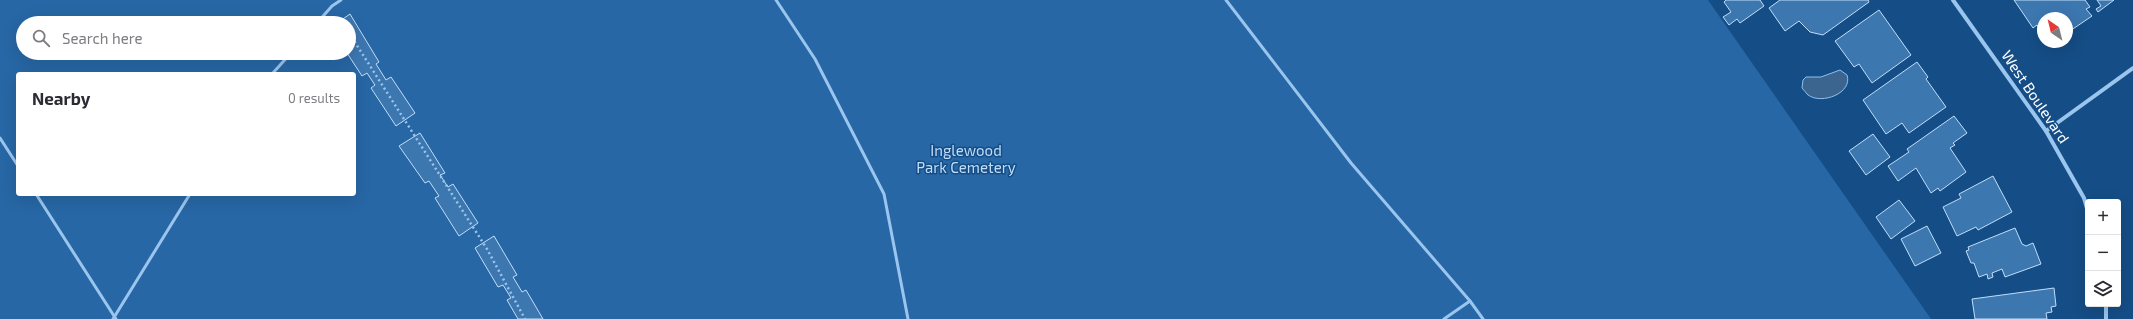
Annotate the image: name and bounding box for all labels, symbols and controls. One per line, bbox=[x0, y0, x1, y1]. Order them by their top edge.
north arrow bbox=[2037, 12, 2073, 48]
search box bbox=[16, 16, 356, 60]
icon: search bbox=[30, 27, 52, 49]
text: Search here bbox=[62, 29, 143, 47]
street label: West Boulevard bbox=[1998, 47, 2074, 146]
text: Nearby bbox=[32, 88, 90, 108]
text: 0 results bbox=[288, 90, 340, 106]
park label: Inglewood Park Cemetery bbox=[916, 141, 1016, 176]
map controls bbox=[2085, 199, 2121, 307]
button: + bbox=[2085, 199, 2121, 235]
button: − bbox=[2085, 235, 2121, 271]
button: layers bbox=[2085, 271, 2121, 307]

